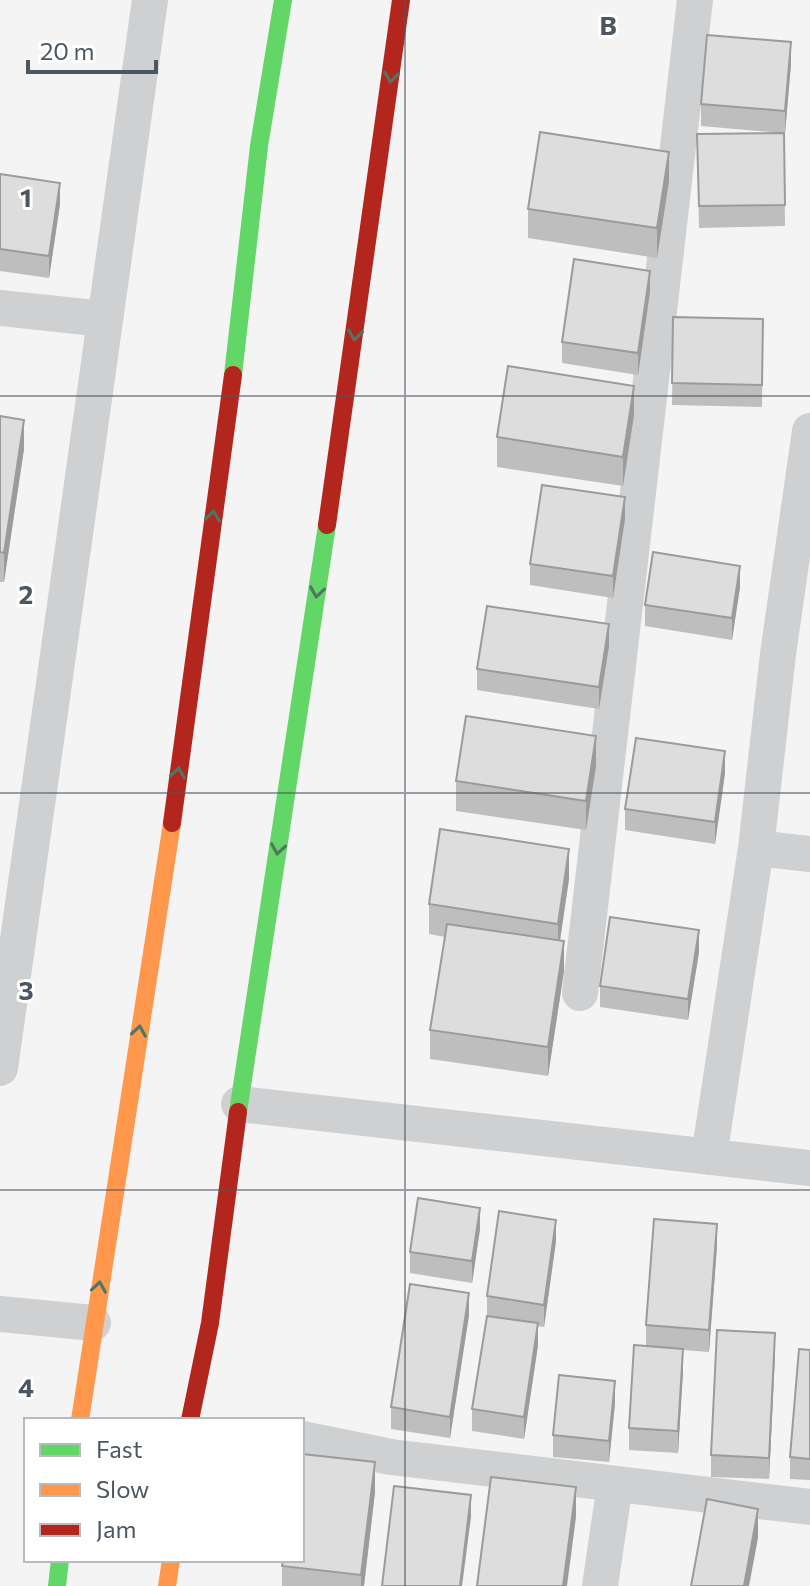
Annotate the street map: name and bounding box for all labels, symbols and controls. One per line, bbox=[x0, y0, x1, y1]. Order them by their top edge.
text: B bbox=[599, 9, 617, 40]
scale bar bbox=[28, 24, 156, 74]
text: 20 m bbox=[40, 36, 94, 65]
one-way arrow bbox=[383, 70, 400, 84]
text: 1 bbox=[20, 181, 32, 212]
one-way arrow bbox=[347, 328, 364, 342]
one-way arrow bbox=[205, 509, 222, 522]
text: 2 bbox=[19, 578, 33, 609]
one-way arrow bbox=[309, 585, 326, 599]
one-way arrow bbox=[169, 767, 186, 780]
one-way arrow bbox=[270, 842, 287, 856]
text: 3 bbox=[18, 974, 34, 1005]
one-way arrow bbox=[130, 1024, 147, 1037]
one-way arrow bbox=[90, 1281, 107, 1294]
text: 4 bbox=[18, 1371, 34, 1402]
legend bbox=[24, 1418, 304, 1562]
text: Fast bbox=[96, 1434, 143, 1463]
text: Slow bbox=[96, 1474, 149, 1503]
text: Jam bbox=[96, 1514, 136, 1543]

